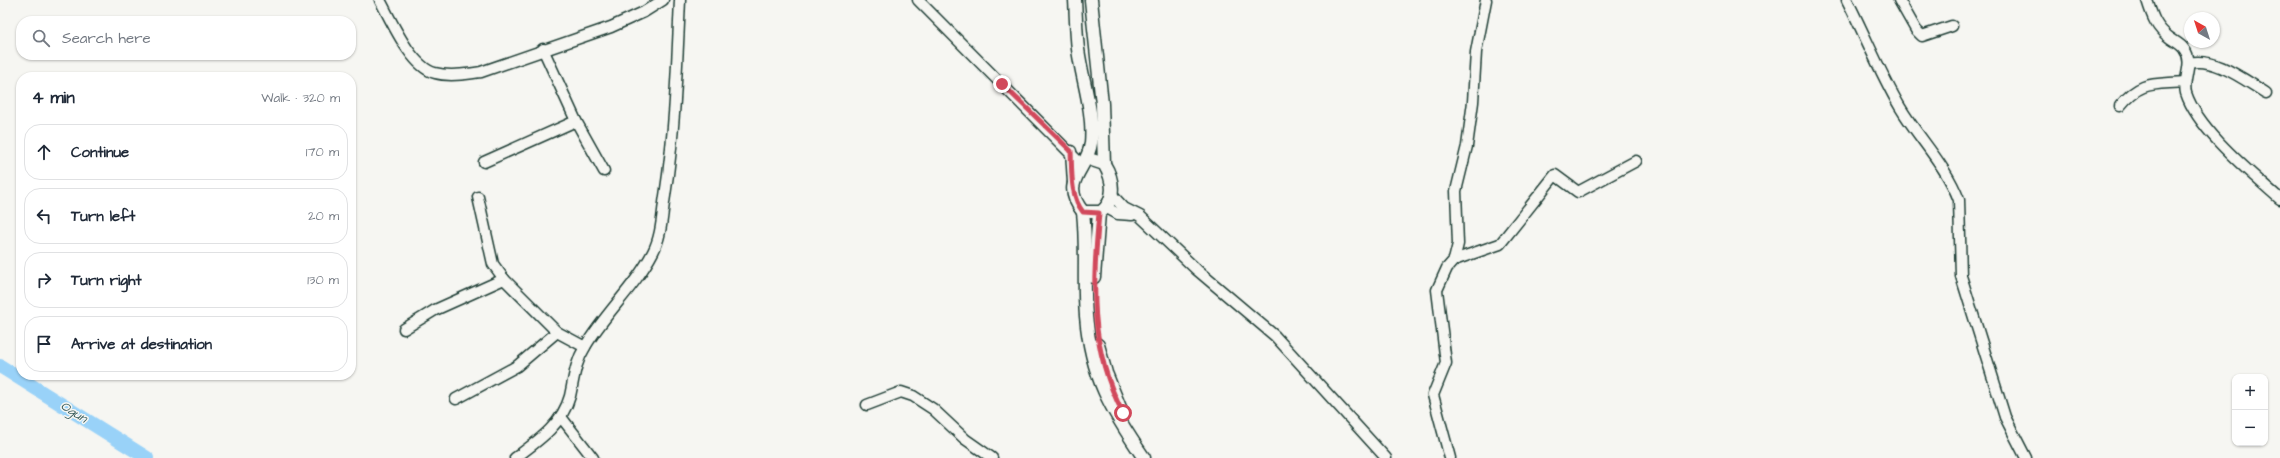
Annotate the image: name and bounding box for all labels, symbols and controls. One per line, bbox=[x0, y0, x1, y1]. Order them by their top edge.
north arrow bbox=[2184, 12, 2220, 48]
search box bbox=[16, 16, 356, 60]
icon: search bbox=[30, 27, 52, 49]
text: Search here bbox=[62, 28, 151, 49]
route end bbox=[993, 75, 1011, 93]
text: 4 min bbox=[32, 86, 75, 110]
text: Walk · 320 m bbox=[261, 89, 340, 107]
icon: ahead bbox=[33, 141, 55, 163]
text: Continue bbox=[71, 142, 129, 163]
text: 170 m bbox=[306, 143, 339, 161]
icon: left bbox=[33, 205, 55, 227]
text: Turn left bbox=[71, 206, 135, 227]
text: 20 m bbox=[308, 207, 339, 225]
icon: right bbox=[33, 269, 55, 291]
text: Turn right bbox=[71, 270, 142, 291]
text: 130 m bbox=[307, 271, 339, 289]
icon: arrive bbox=[33, 333, 55, 355]
text: Arrive at destination bbox=[71, 334, 212, 355]
map controls bbox=[2232, 374, 2268, 446]
button: + bbox=[2232, 374, 2268, 410]
water label: Ogun bbox=[57, 397, 92, 429]
route start bbox=[1114, 404, 1132, 422]
button: − bbox=[2232, 410, 2268, 446]

